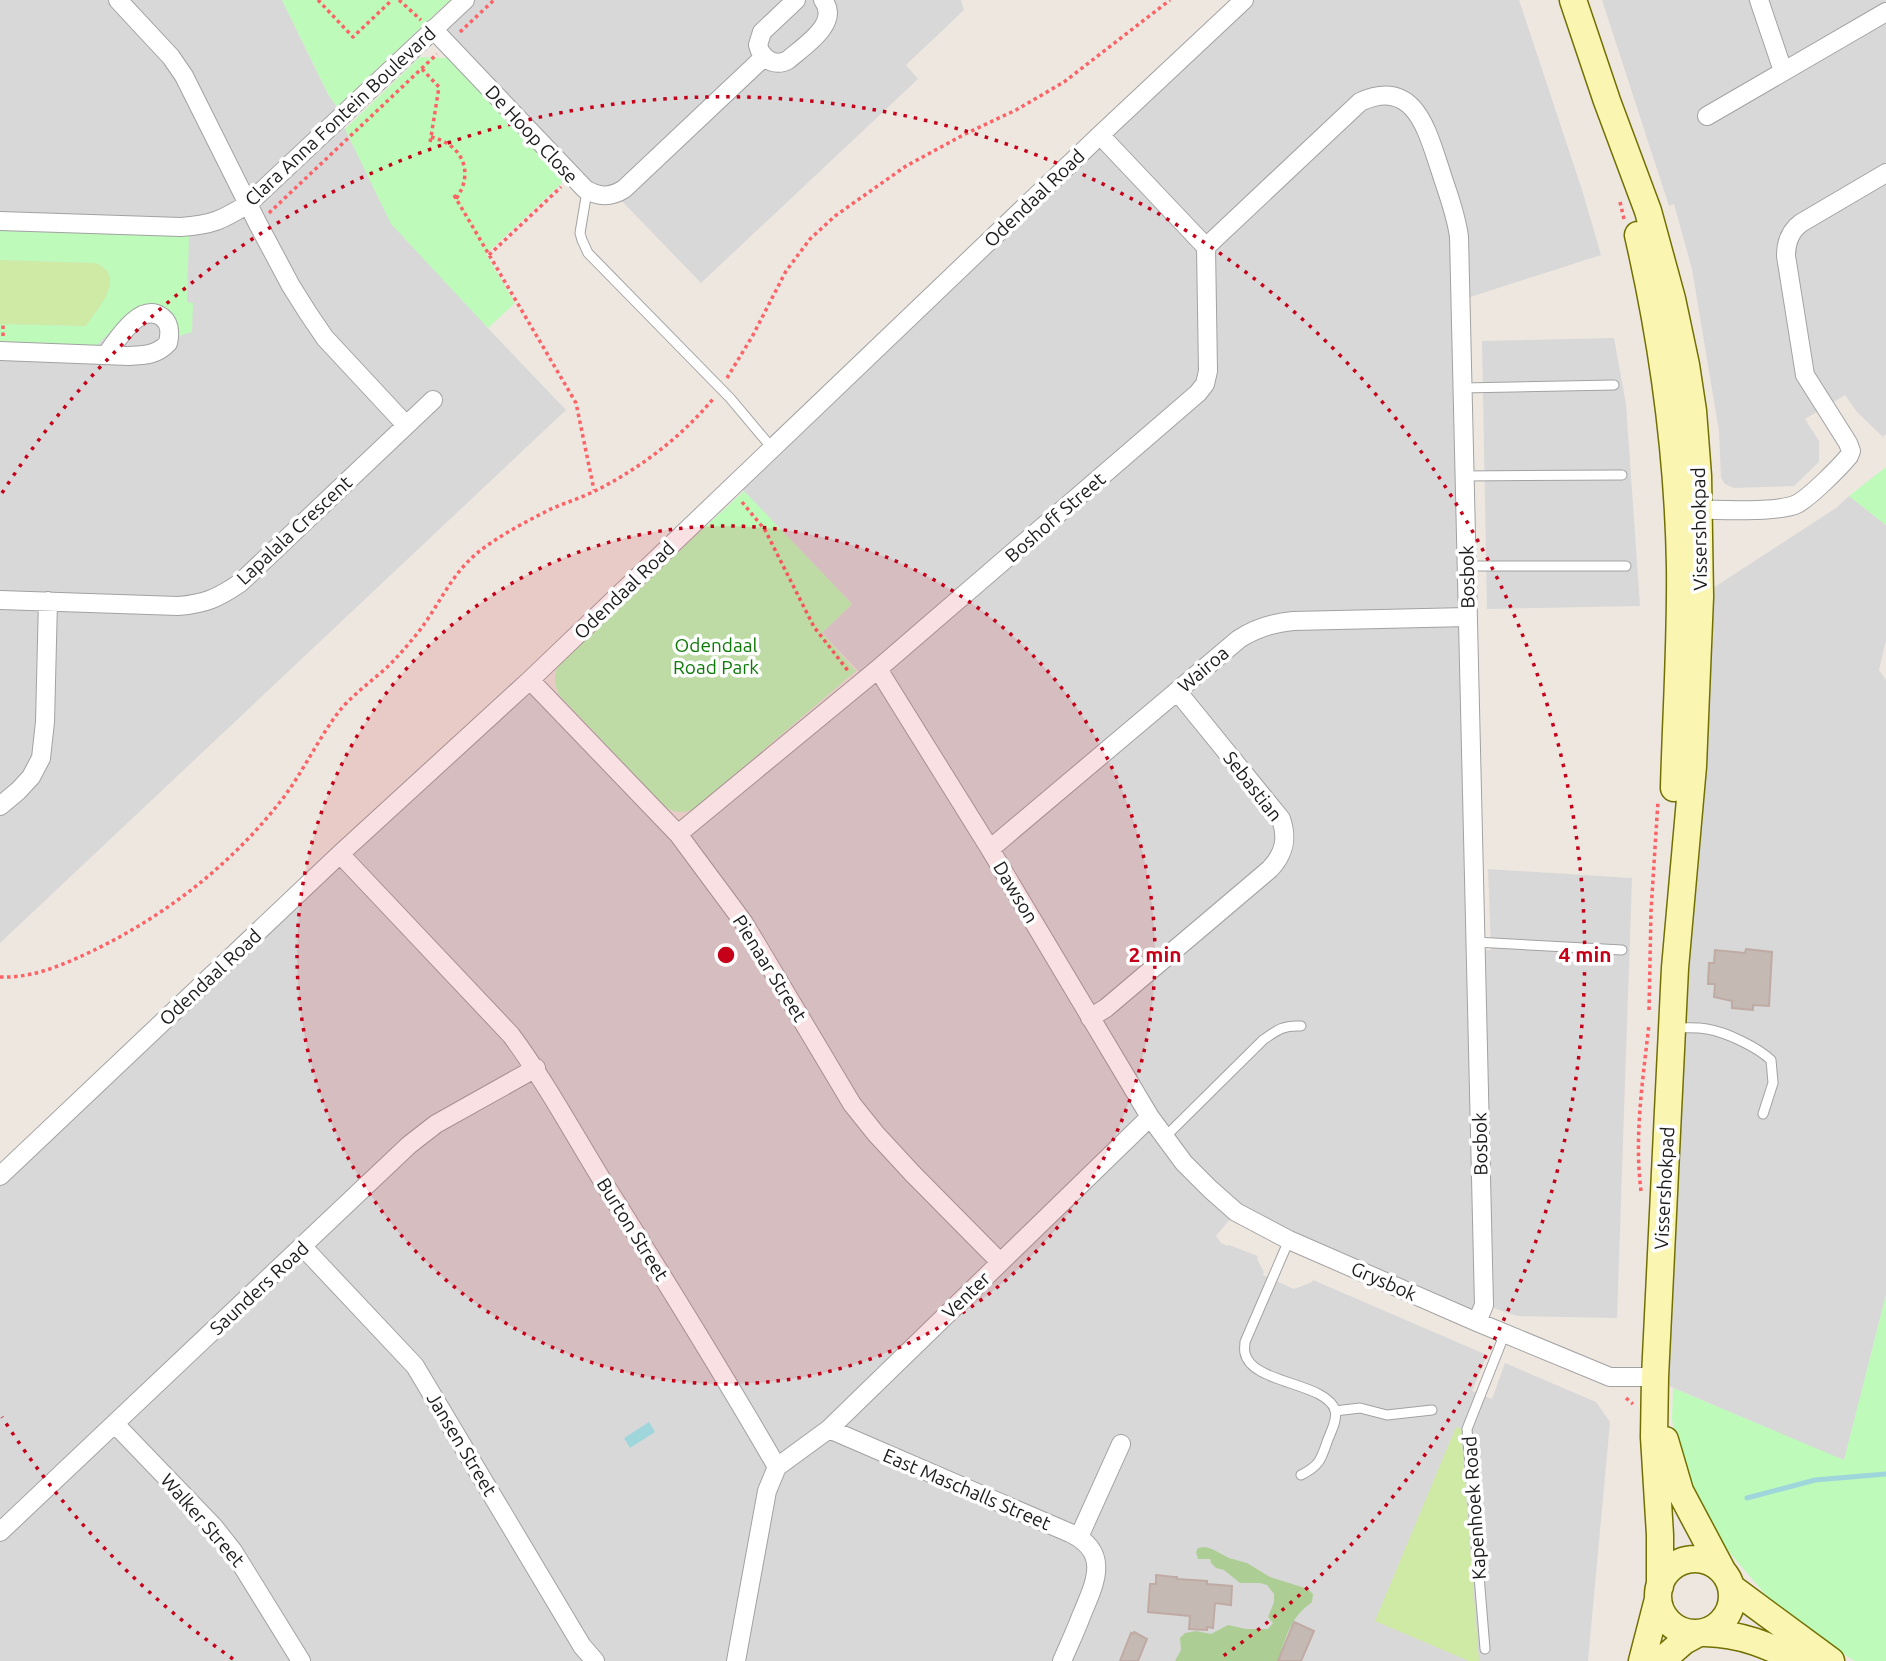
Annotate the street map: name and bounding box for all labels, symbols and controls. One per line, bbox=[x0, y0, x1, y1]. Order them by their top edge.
street label: Clara Anna Fontein Boulevard bbox=[240, 22, 440, 210]
street label: De Hoop Close bbox=[481, 81, 583, 187]
street label: Odendaal Road bbox=[979, 145, 1089, 251]
street label: Boshoff Street bbox=[1001, 467, 1110, 566]
street label: Vissershokpad bbox=[1687, 467, 1711, 591]
street label: Lapalala Crescent bbox=[232, 471, 357, 589]
street label: Odendaal Road bbox=[569, 537, 679, 643]
street label: Bosbok bbox=[1455, 545, 1479, 609]
park label: Odendaal Road Park bbox=[673, 634, 759, 678]
street label: Wairoa bbox=[1173, 641, 1233, 697]
street label: Sebastian bbox=[1219, 747, 1287, 825]
street label: Dawson bbox=[989, 857, 1043, 927]
street label: Pienaar Street bbox=[728, 911, 812, 1026]
street label: Odendaal Road bbox=[155, 924, 265, 1030]
text: 2 min bbox=[1128, 942, 1182, 966]
text: 4 min bbox=[1558, 942, 1612, 966]
centre of rings bbox=[714, 943, 738, 967]
street label: Bosbok bbox=[1468, 1112, 1492, 1176]
street label: Vissershokpad bbox=[1650, 1126, 1678, 1250]
street label: Burton Street bbox=[593, 1174, 674, 1285]
street label: Saunders Road bbox=[205, 1237, 313, 1339]
street label: Grysbok bbox=[1348, 1257, 1421, 1305]
street label: Venter bbox=[938, 1267, 994, 1323]
street label: Jansen Street bbox=[422, 1388, 502, 1500]
street label: Kapenhoek Road bbox=[1458, 1435, 1490, 1581]
street label: East Maschalls Street bbox=[880, 1444, 1055, 1535]
street label: Walker Street bbox=[157, 1469, 250, 1572]

